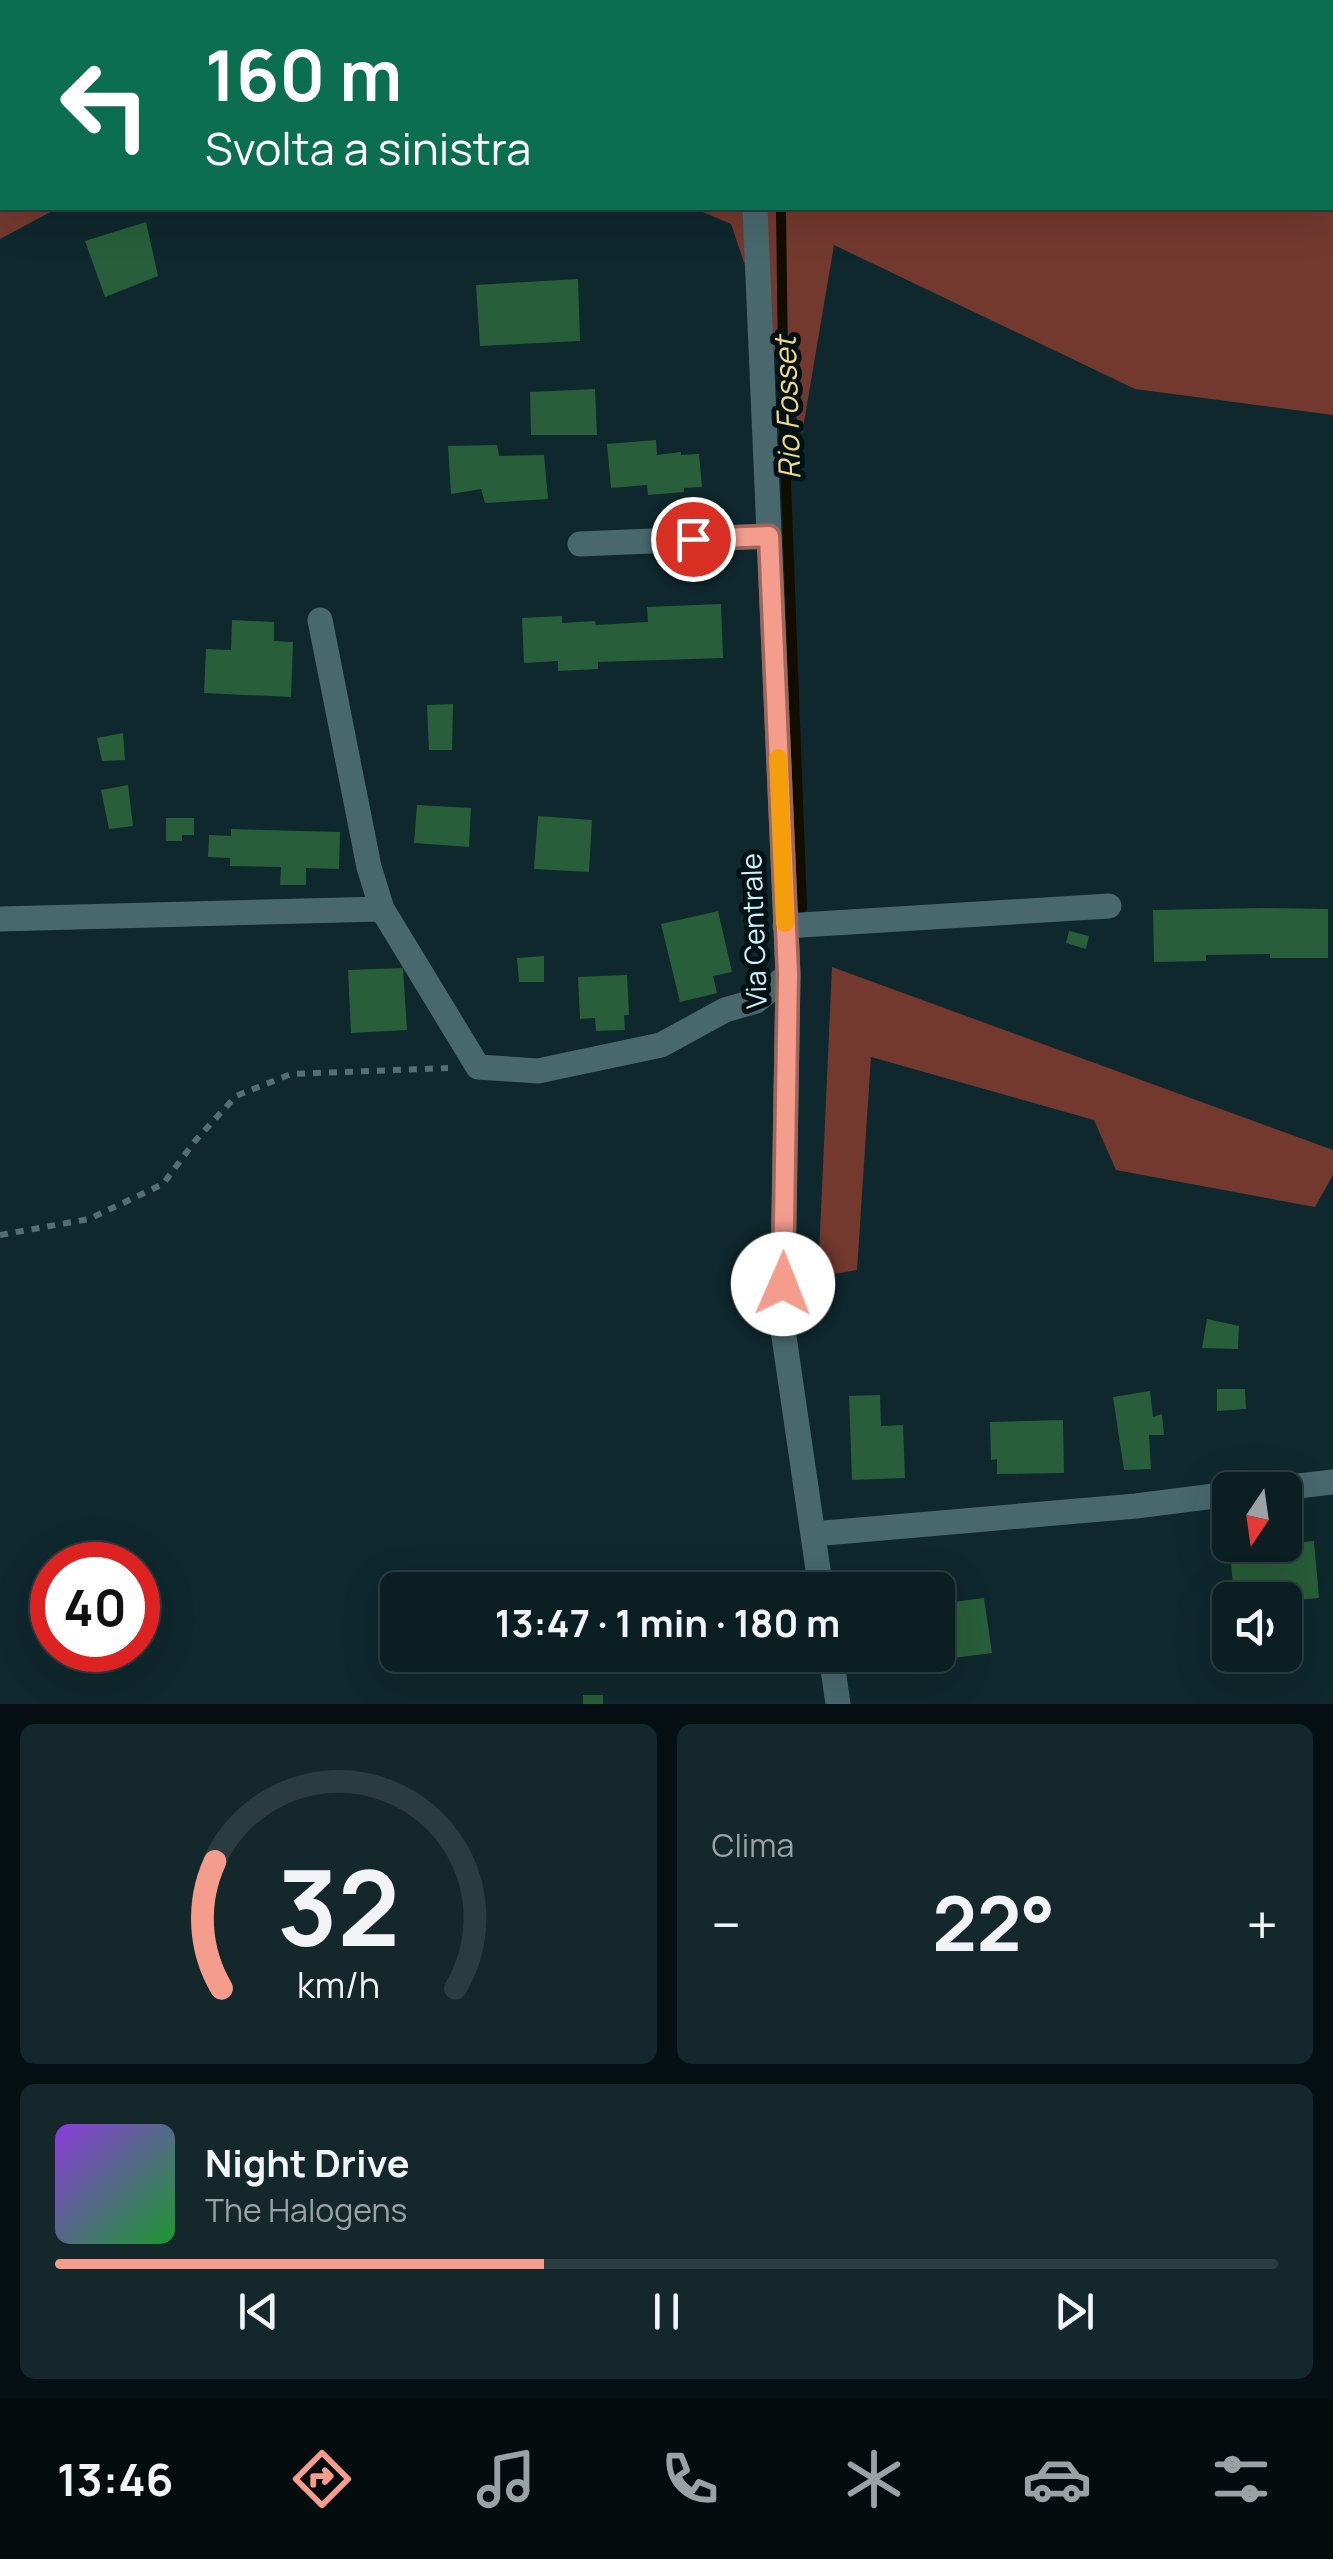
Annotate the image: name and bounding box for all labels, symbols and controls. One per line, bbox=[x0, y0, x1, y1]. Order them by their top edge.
text: 160 m bbox=[205, 26, 402, 122]
icon: left bbox=[40, 40, 170, 170]
text: Svolta a sinistra bbox=[205, 117, 531, 179]
water label: Rio Fosset bbox=[763, 333, 809, 480]
pin bbox=[651, 497, 736, 582]
icon: arrive bbox=[666, 512, 721, 567]
street label: Via Centrale bbox=[731, 852, 775, 1010]
position arrow bbox=[731, 1232, 835, 1336]
north arrow bbox=[1212, 1472, 1302, 1562]
map controls bbox=[1212, 1472, 1302, 1672]
speed limit sign: 40 bbox=[30, 1542, 160, 1672]
button: sound bbox=[1212, 1582, 1302, 1672]
text: 13:47 · 1 min · 180 m bbox=[495, 1596, 840, 1648]
text: Clima bbox=[712, 1823, 794, 1867]
text: 32 bbox=[277, 1835, 399, 1977]
text: 22° bbox=[932, 1871, 1055, 1974]
text: − bbox=[712, 1886, 741, 1962]
text: + bbox=[1246, 1886, 1278, 1962]
text: km/h bbox=[297, 1960, 380, 2009]
text: Night Drive bbox=[205, 2136, 410, 2188]
text: The Halogens bbox=[205, 2188, 407, 2232]
icon: previous bbox=[231, 2284, 286, 2339]
icon: pause bbox=[639, 2284, 694, 2339]
icon: next bbox=[1047, 2284, 1102, 2339]
icon: directions bbox=[287, 2444, 357, 2514]
icon: music bbox=[471, 2444, 541, 2514]
icon: phone bbox=[655, 2444, 725, 2514]
icon: climate bbox=[839, 2444, 909, 2514]
icon: car bbox=[1022, 2444, 1092, 2514]
icon: filters bbox=[1206, 2444, 1276, 2514]
text: 13:46 bbox=[57, 2448, 174, 2510]

